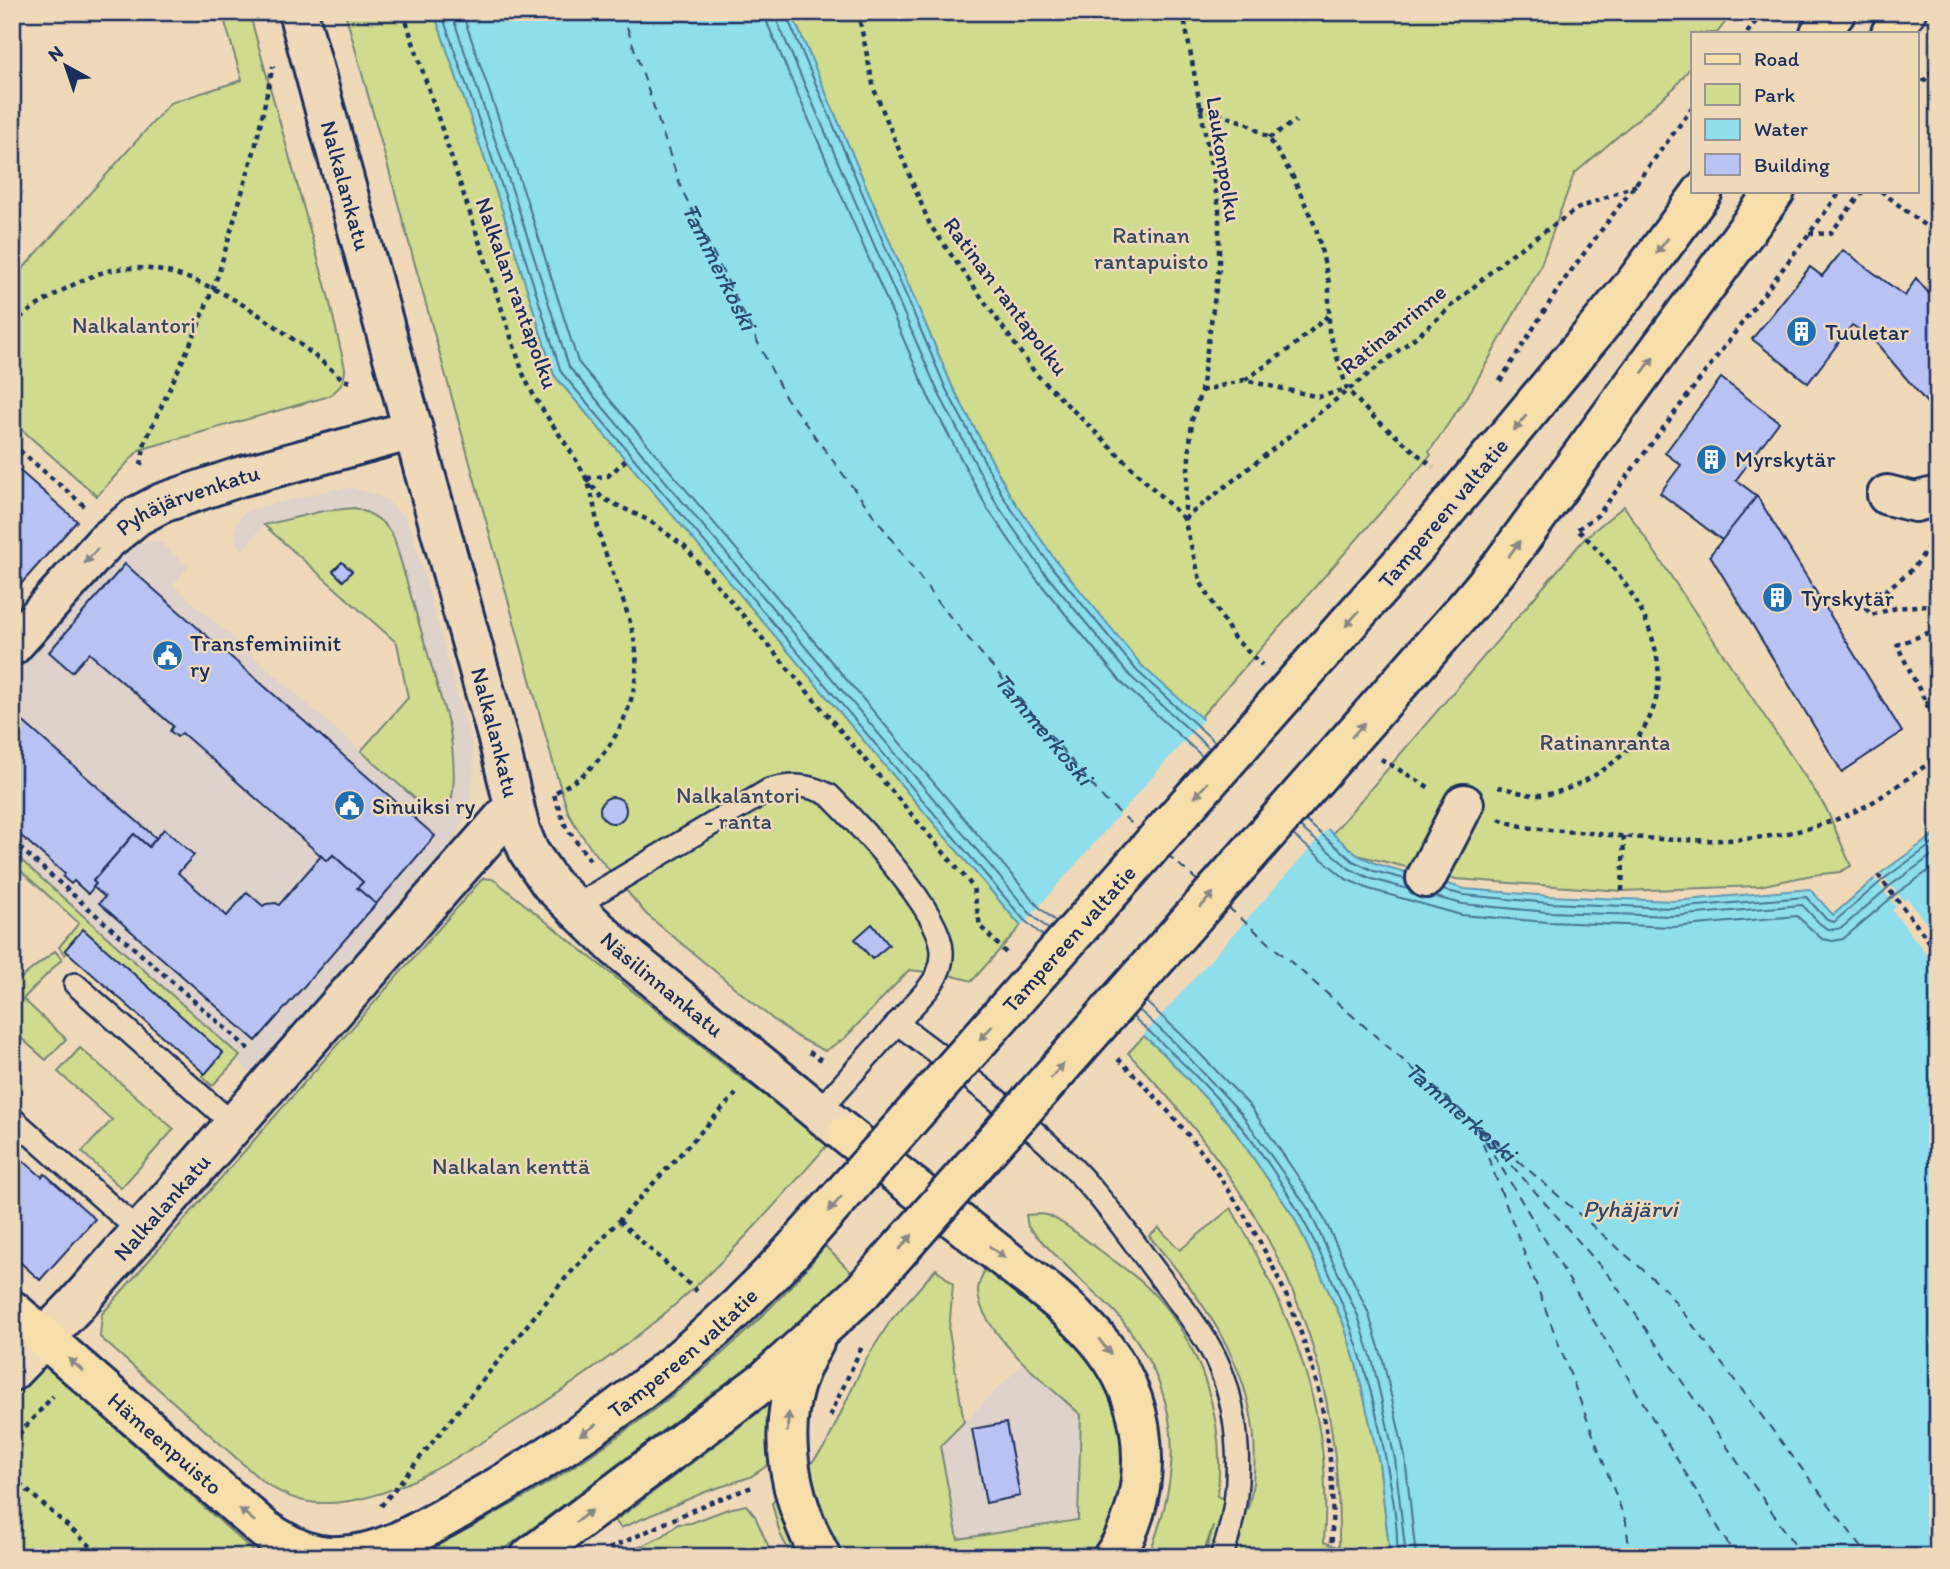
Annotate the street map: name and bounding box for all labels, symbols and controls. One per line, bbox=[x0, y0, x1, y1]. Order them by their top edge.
north arrow bbox=[32, 32, 102, 102]
legend bbox=[1691, 32, 1918, 192]
text: N bbox=[43, 40, 68, 66]
text: Road bbox=[1754, 46, 1800, 71]
text: Park bbox=[1754, 82, 1796, 107]
street label: Laukonpolku bbox=[1200, 94, 1248, 224]
text: Water bbox=[1754, 116, 1808, 141]
street label: Nalkalankatu bbox=[315, 117, 377, 254]
text: Building bbox=[1754, 152, 1830, 177]
street label: Nalkalan rantapolku bbox=[469, 194, 565, 393]
water label: Tammerkoski bbox=[676, 198, 765, 337]
street label: Ratinan rantapolku bbox=[937, 211, 1075, 381]
park label: Ratinan rantapuisto bbox=[1094, 221, 1208, 275]
one-way arrow bbox=[1655, 236, 1670, 254]
street label: Ratinanrinne bbox=[1334, 278, 1452, 380]
park label: Nalkalantori bbox=[72, 311, 196, 339]
building icon: Tuuletar bbox=[1785, 315, 1819, 349]
place label: Tuuletar bbox=[1825, 318, 1909, 346]
one-way arrow bbox=[1640, 356, 1654, 374]
one-way arrow bbox=[1513, 414, 1528, 431]
street label: Tampereen valtatie bbox=[1372, 432, 1514, 594]
building icon: Myrskytär bbox=[1695, 442, 1729, 476]
place label: Myrskytär bbox=[1735, 445, 1835, 473]
street label: Pyhäjärvenkatu bbox=[110, 458, 263, 542]
one-way arrow bbox=[1506, 540, 1520, 558]
one-way arrow bbox=[84, 548, 100, 565]
building icon: Tyrskytär bbox=[1761, 581, 1795, 615]
place label: Tyrskytär bbox=[1801, 584, 1894, 612]
one-way arrow bbox=[1344, 610, 1360, 628]
place label: Transfeminiinit ry bbox=[190, 629, 342, 683]
public building icon: Transfeminiinit ry bbox=[150, 639, 184, 673]
street label: Nalkalankatu bbox=[465, 664, 526, 801]
water label: Tammerkoski bbox=[989, 666, 1102, 793]
one-way arrow bbox=[1350, 721, 1366, 739]
park label: Ratinanranta bbox=[1540, 728, 1670, 756]
park label: Nalkalantori - ranta bbox=[676, 781, 800, 835]
one-way arrow bbox=[1193, 781, 1209, 799]
public building icon: Sinuiksi ry bbox=[332, 789, 366, 823]
place label: Sinuiksi ry bbox=[372, 792, 475, 820]
street label: Tampereen valtatie bbox=[996, 859, 1142, 1018]
one-way arrow bbox=[1199, 892, 1214, 909]
street label: Näsilinnankatu bbox=[594, 926, 730, 1043]
one-way arrow bbox=[978, 1025, 994, 1042]
water label: Tammerkoski bbox=[1400, 1055, 1525, 1169]
one-way arrow bbox=[1049, 1062, 1065, 1080]
street label: Nalkalankatu bbox=[107, 1147, 217, 1267]
park label: Nalkalan kenttä bbox=[432, 1152, 590, 1180]
water label: Pyhäjärvi bbox=[1583, 1194, 1680, 1223]
one-way arrow bbox=[827, 1195, 843, 1213]
one-way arrow bbox=[898, 1233, 913, 1250]
one-way arrow bbox=[988, 1245, 1006, 1259]
street label: Tampereen valtatie bbox=[602, 1282, 764, 1425]
one-way arrow bbox=[1098, 1338, 1112, 1356]
one-way arrow bbox=[67, 1357, 85, 1373]
street label: Hämeenpuisto bbox=[102, 1386, 228, 1501]
one-way arrow bbox=[783, 1411, 794, 1433]
one-way arrow bbox=[579, 1423, 597, 1437]
one-way arrow bbox=[238, 1507, 256, 1523]
one-way arrow bbox=[575, 1509, 593, 1523]

